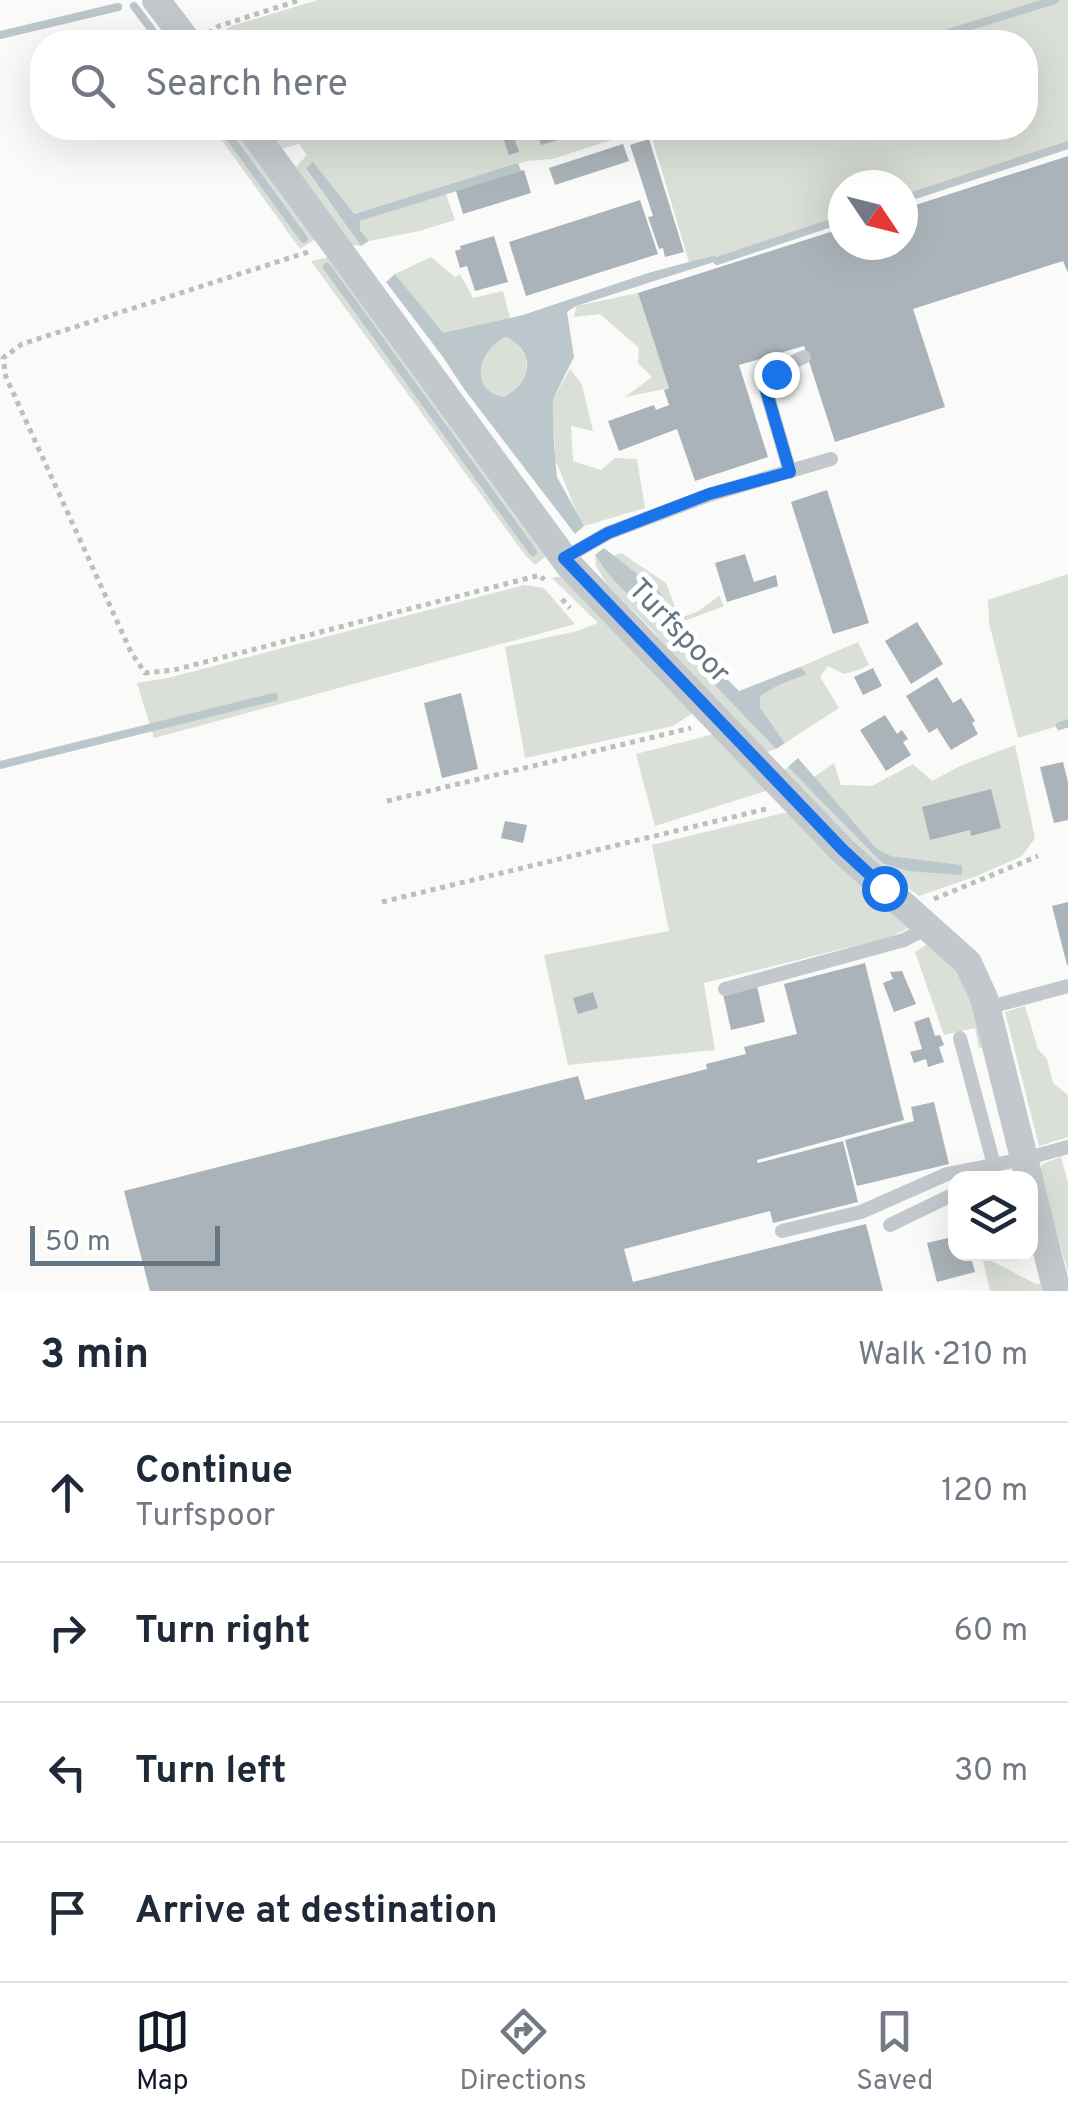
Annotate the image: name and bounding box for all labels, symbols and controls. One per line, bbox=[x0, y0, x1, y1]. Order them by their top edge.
search box bbox=[30, 30, 1038, 140]
icon: search bbox=[65, 58, 120, 113]
text: Search here bbox=[145, 61, 348, 110]
north arrow bbox=[828, 170, 918, 260]
route end bbox=[754, 352, 800, 398]
street label: Turfspoor bbox=[619, 572, 737, 692]
route start bbox=[862, 866, 908, 912]
map controls bbox=[948, 1171, 1038, 1261]
button: layers bbox=[948, 1171, 1038, 1261]
scale bar bbox=[30, 1221, 220, 1266]
text: 50 m bbox=[45, 1225, 111, 1261]
text: 3 min bbox=[40, 1330, 149, 1383]
text: Walk · 210 m bbox=[858, 1336, 1028, 1376]
text: Continue bbox=[135, 1448, 293, 1497]
icon: ahead bbox=[40, 1465, 95, 1520]
text: 120 m bbox=[941, 1472, 1028, 1512]
text: Turfspoor bbox=[135, 1497, 275, 1537]
icon: right bbox=[40, 1605, 95, 1660]
text: Turn right bbox=[135, 1608, 310, 1657]
text: 60 m bbox=[954, 1612, 1028, 1652]
icon: left bbox=[40, 1745, 95, 1800]
text: Turn left bbox=[135, 1748, 287, 1797]
text: 30 m bbox=[954, 1752, 1028, 1792]
icon: arrive bbox=[40, 1885, 95, 1940]
text: Arrive at destination bbox=[135, 1888, 498, 1937]
tab: Map bbox=[135, 2004, 190, 2100]
tab: Directions bbox=[459, 2004, 587, 2100]
tab: Saved bbox=[856, 2004, 933, 2100]

